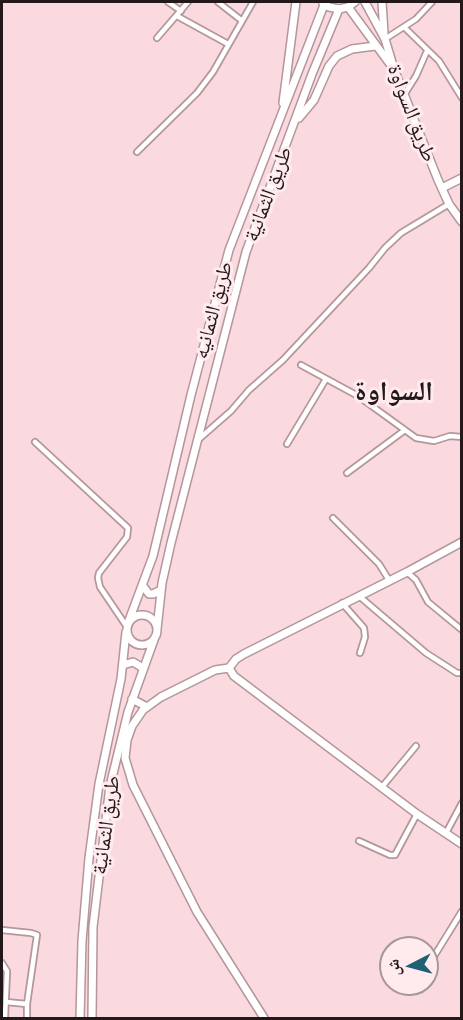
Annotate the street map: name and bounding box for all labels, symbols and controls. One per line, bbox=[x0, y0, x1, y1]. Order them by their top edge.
street label: طريق السواوة bbox=[382, 61, 442, 165]
street label: طريق الثمانية bbox=[238, 143, 298, 245]
street label: طريق الثمانيه bbox=[188, 259, 238, 361]
district label: السواوة bbox=[355, 375, 433, 407]
street label: طريق الثمانية bbox=[87, 774, 125, 876]
north arrow bbox=[379, 936, 439, 996]
text: ش bbox=[383, 958, 403, 977]

